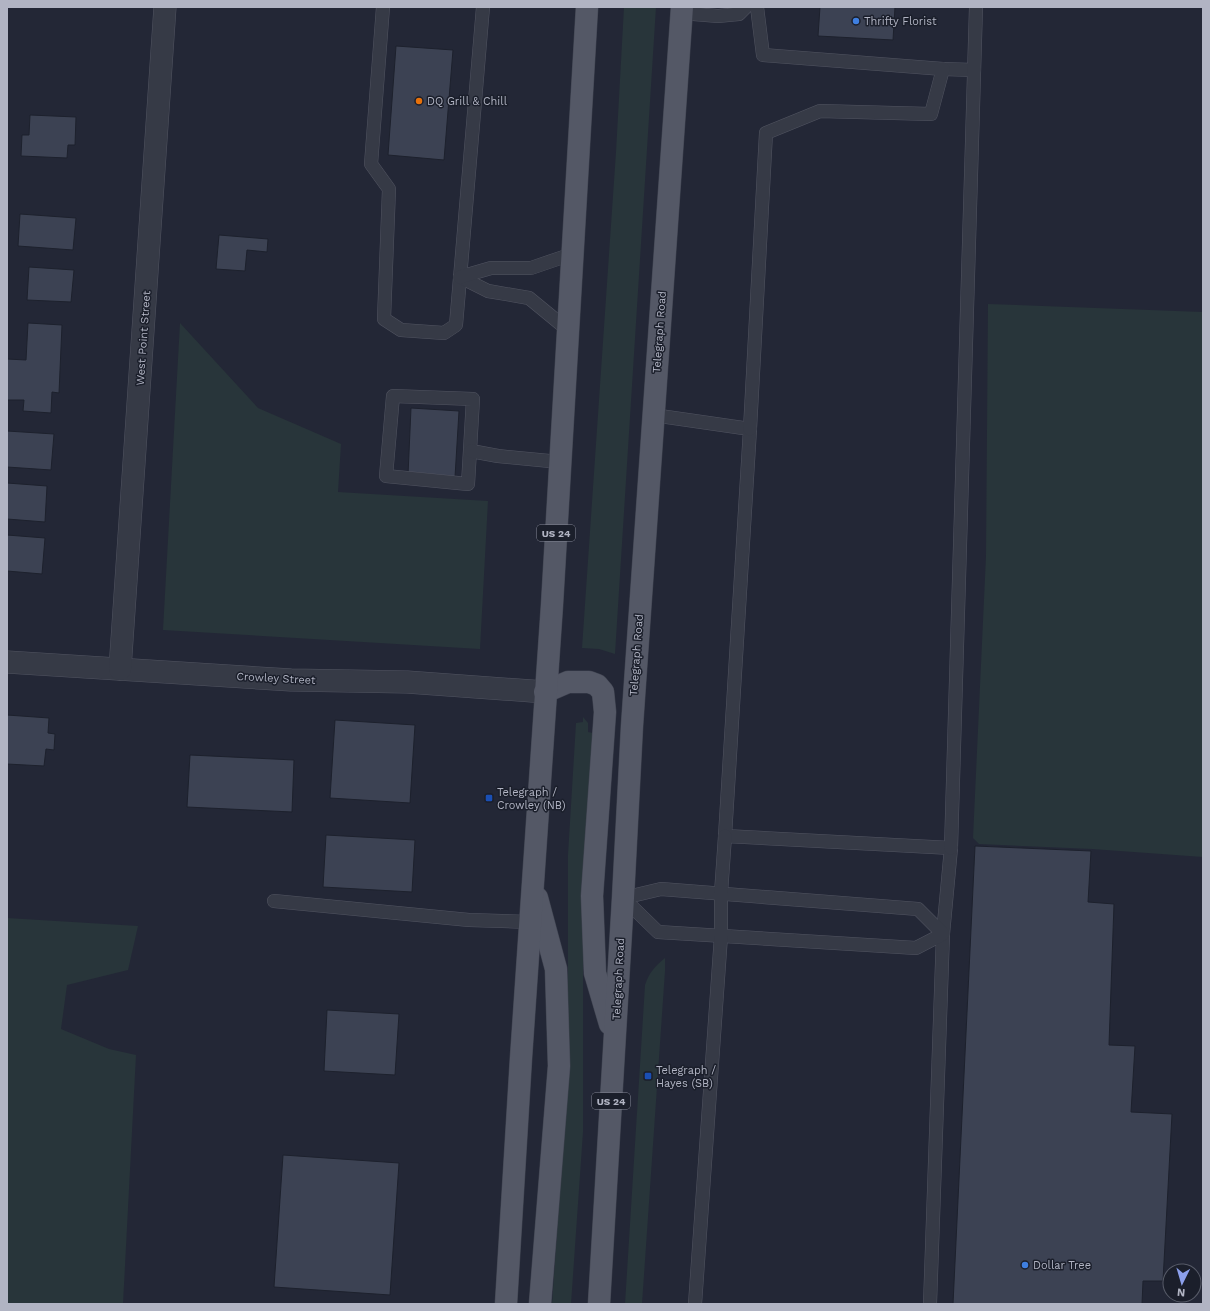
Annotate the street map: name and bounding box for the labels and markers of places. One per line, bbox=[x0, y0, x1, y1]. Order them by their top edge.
place label: Thrifty Florist bbox=[864, 15, 937, 28]
marker: Thrifty Florist bbox=[851, 16, 861, 26]
place label: DQ Grill & Chill bbox=[427, 95, 508, 108]
marker: DQ Grill & Chill bbox=[414, 96, 424, 106]
place label: Telegraph / Crowley (NB) bbox=[497, 786, 566, 812]
marker: Telegraph / Crowley (NB) bbox=[484, 793, 494, 803]
place label: Telegraph / Hayes (SB) bbox=[656, 1064, 716, 1090]
marker: Telegraph / Hayes (SB) bbox=[643, 1071, 653, 1081]
place label: Dollar Tree bbox=[1033, 1259, 1091, 1272]
marker: Dollar Tree bbox=[1020, 1260, 1030, 1270]

